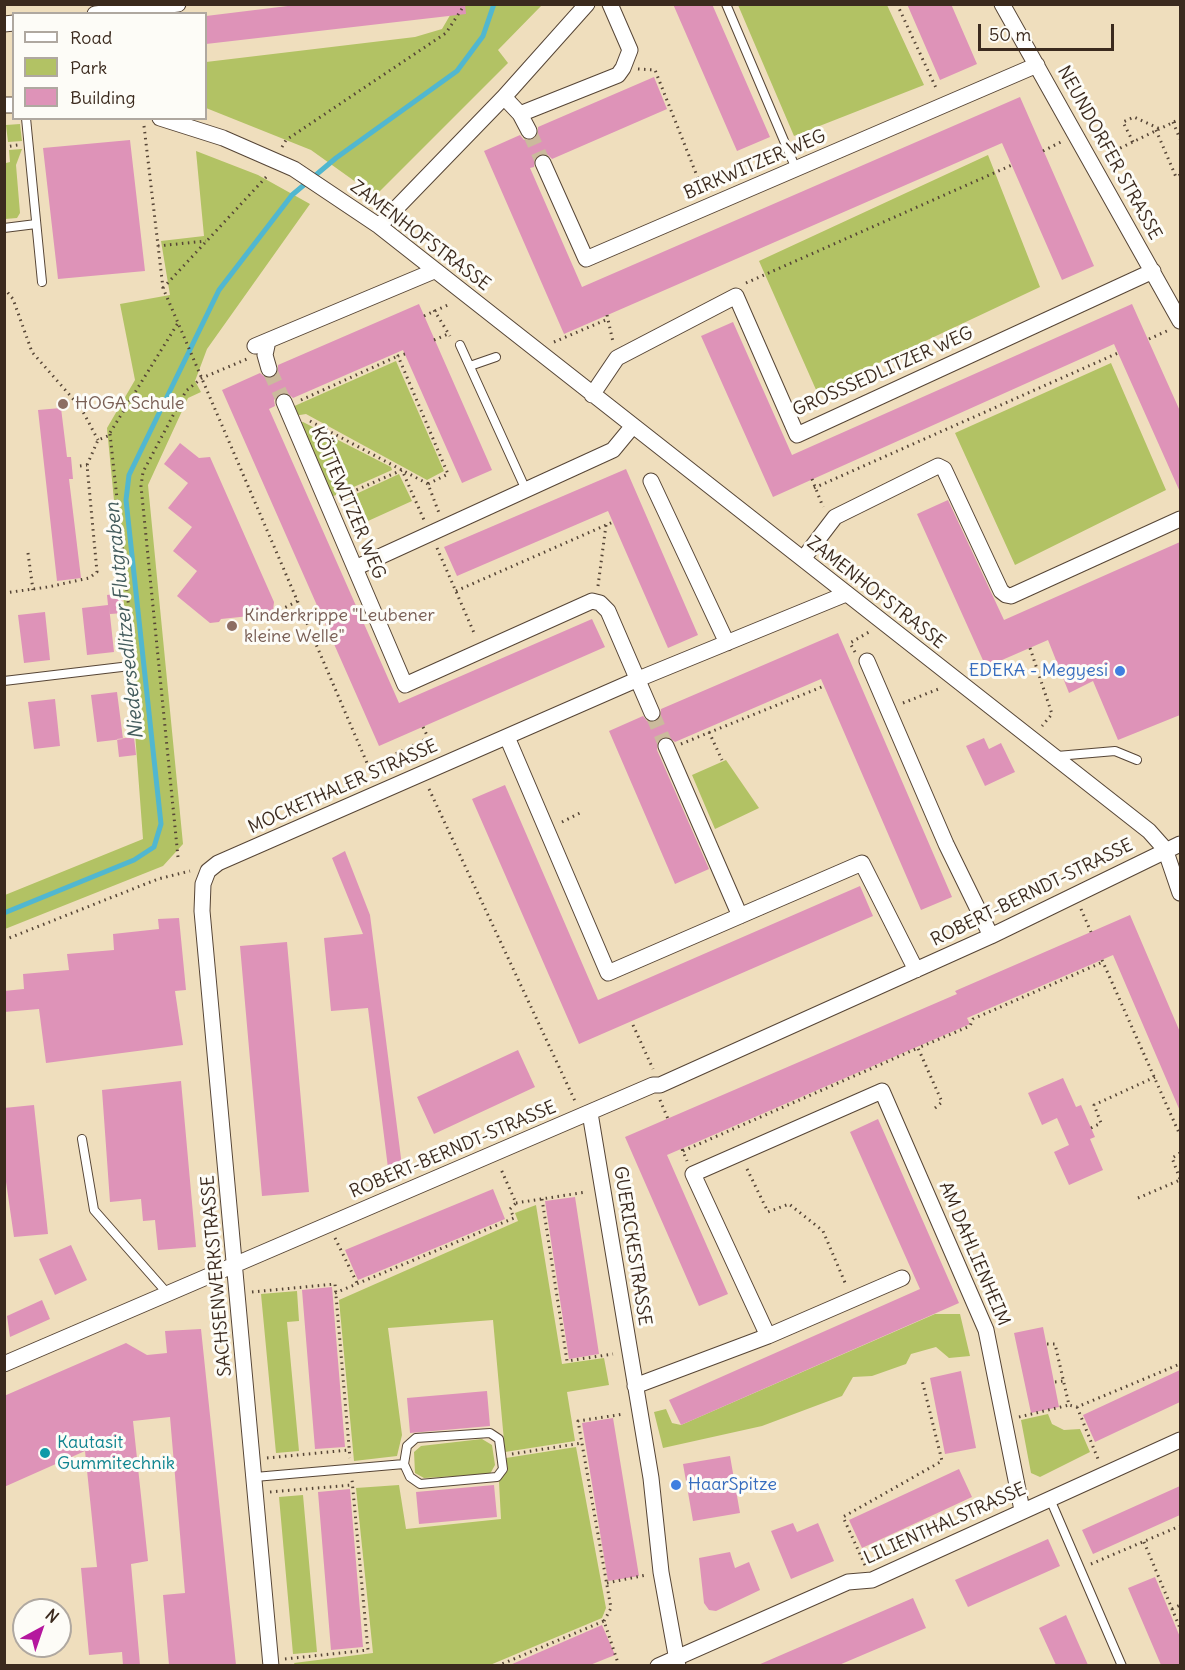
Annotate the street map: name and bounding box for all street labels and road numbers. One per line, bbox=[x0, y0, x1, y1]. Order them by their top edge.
street label: NEUNDORFER STRASSE bbox=[1052, 62, 1166, 244]
street label: BIRKWITZER WEG bbox=[681, 125, 829, 205]
street label: ZAMENHOFSTRASSE bbox=[346, 176, 494, 296]
street label: GROSSSEDLITZER WEG bbox=[790, 322, 976, 422]
street label: KÖTTEWITZER WEG bbox=[306, 424, 390, 582]
street label: ZAMENHOFSTRASSE bbox=[803, 532, 949, 654]
street label: MOCKETHALER STRASSE bbox=[245, 735, 441, 839]
street label: ROBERT-BERNDT-STRASSE bbox=[927, 835, 1137, 951]
street label: ROBERT-BERNDT-STRASSE bbox=[347, 1097, 559, 1203]
street label: GUERICKESTRASSE bbox=[609, 1165, 655, 1327]
street label: SACHSENWERKSTRASSE bbox=[197, 1175, 237, 1377]
street label: AM DAHLIENHEIM bbox=[934, 1179, 1014, 1329]
street label: LILIENTHALSTRASSE bbox=[861, 1479, 1029, 1569]

